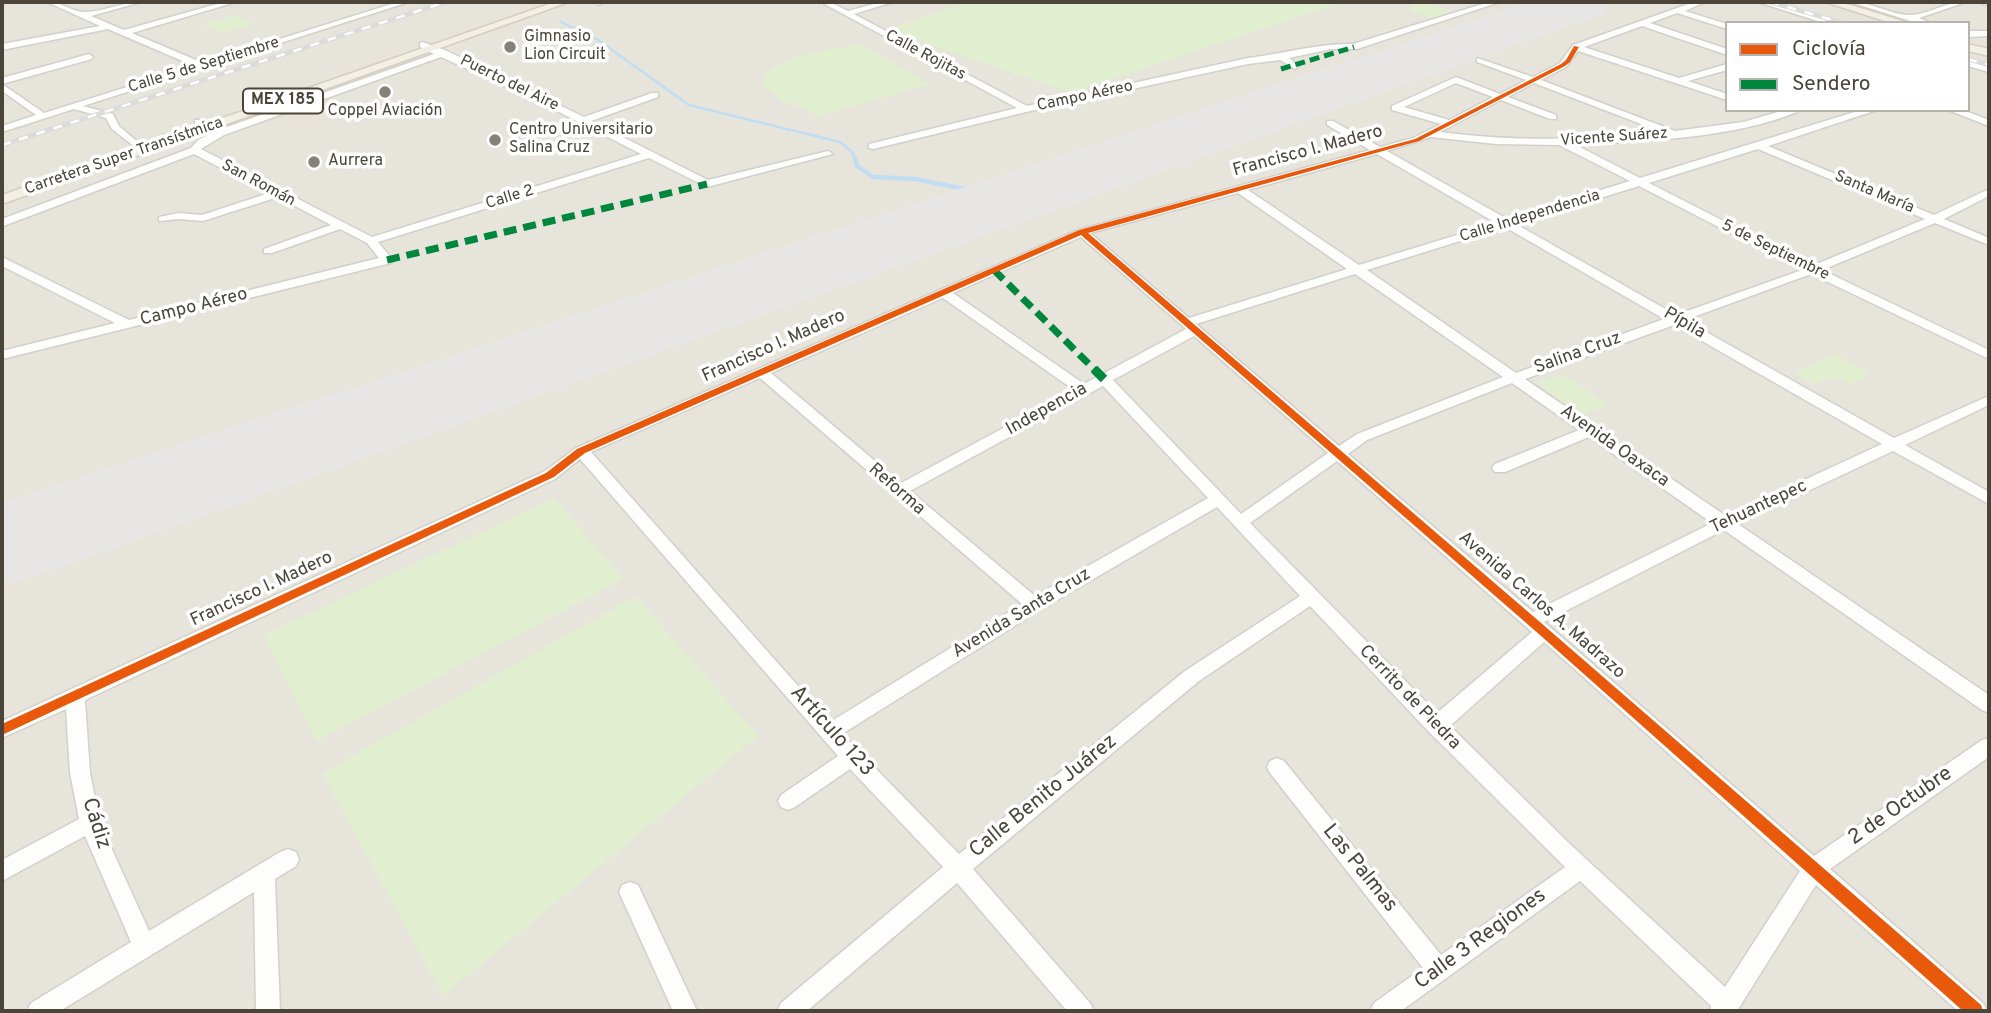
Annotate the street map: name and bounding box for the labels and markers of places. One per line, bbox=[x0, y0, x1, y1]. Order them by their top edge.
place label: Gimnasio Lion Circuit bbox=[524, 28, 606, 66]
marker: Gimnasio Lion Circuit bbox=[502, 39, 518, 55]
marker: Coppel Aviación bbox=[377, 84, 393, 100]
place label: Coppel Aviación bbox=[327, 102, 443, 122]
place label: Centro Universitario Salina Cruz bbox=[509, 121, 653, 159]
marker: Centro Universitario Salina Cruz bbox=[487, 132, 503, 148]
place label: Aurrera bbox=[328, 152, 383, 172]
marker: Aurrera bbox=[306, 154, 322, 170]

